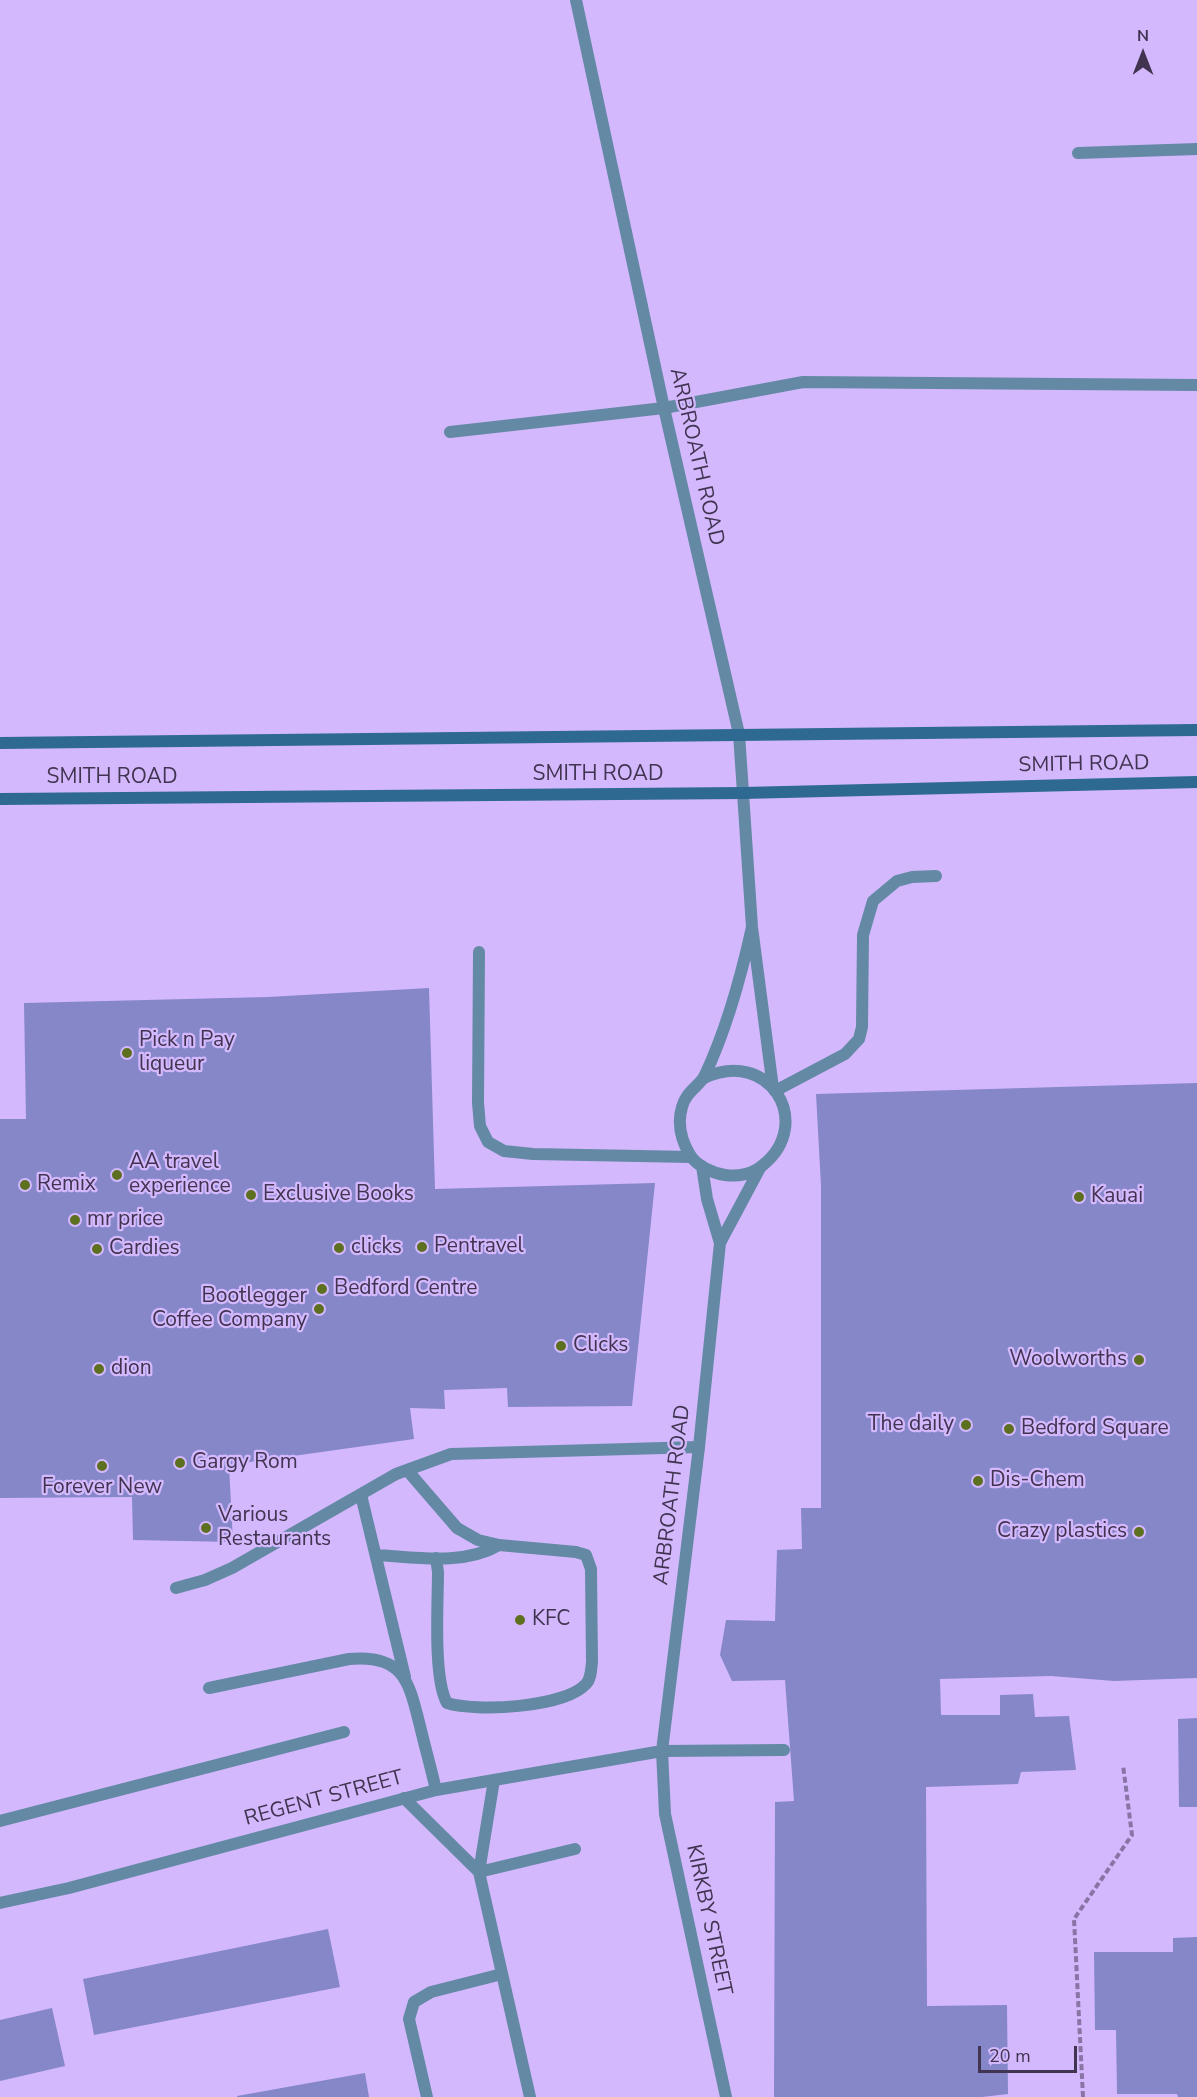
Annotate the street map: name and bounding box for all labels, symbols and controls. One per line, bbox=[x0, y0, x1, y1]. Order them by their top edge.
north arrow bbox=[1113, 24, 1173, 84]
text: N bbox=[1137, 25, 1149, 47]
street label: ARBROATH ROAD bbox=[663, 366, 729, 548]
street label: SMITH ROAD bbox=[1018, 751, 1150, 779]
street label: SMITH ROAD bbox=[533, 762, 663, 788]
street label: SMITH ROAD bbox=[47, 765, 177, 791]
place label: Pick n Pay liqueur bbox=[139, 1028, 235, 1078]
marker: Pick n Pay liqueur bbox=[120, 1046, 134, 1060]
place label: AA travel experience bbox=[129, 1150, 231, 1200]
marker: AA travel experience bbox=[110, 1168, 124, 1182]
place label: Remix bbox=[37, 1172, 96, 1198]
marker: Remix bbox=[18, 1178, 32, 1192]
place label: Exclusive Books bbox=[263, 1182, 414, 1208]
place label: Kauai bbox=[1091, 1184, 1143, 1210]
marker: Exclusive Books bbox=[244, 1188, 258, 1202]
marker: Kauai bbox=[1072, 1190, 1086, 1204]
place label: mr price bbox=[87, 1207, 163, 1233]
marker: mr price bbox=[68, 1213, 82, 1227]
place label: Pentravel bbox=[434, 1234, 524, 1260]
place label: clicks bbox=[351, 1235, 402, 1261]
place label: Cardies bbox=[109, 1236, 180, 1262]
marker: Pentravel bbox=[415, 1240, 429, 1254]
marker: clicks bbox=[332, 1241, 346, 1255]
marker: Cardies bbox=[90, 1242, 104, 1256]
place label: Bedford Centre bbox=[334, 1276, 477, 1302]
marker: Bedford Centre bbox=[315, 1282, 329, 1296]
place label: Bootlegger Coffee Company bbox=[152, 1284, 307, 1334]
marker: Bootlegger Coffee Company bbox=[312, 1302, 326, 1316]
place label: Clicks bbox=[573, 1333, 628, 1359]
marker: Clicks bbox=[554, 1339, 568, 1353]
place label: Woolworths bbox=[1009, 1347, 1127, 1373]
marker: Woolworths bbox=[1132, 1353, 1146, 1367]
place label: dion bbox=[111, 1356, 152, 1382]
marker: dion bbox=[92, 1362, 106, 1376]
street label: ARBROATH ROAD bbox=[649, 1403, 697, 1587]
place label: The daily bbox=[868, 1412, 954, 1438]
place label: Bedford Square bbox=[1021, 1416, 1169, 1442]
marker: The daily bbox=[959, 1418, 973, 1432]
marker: Bedford Square bbox=[1002, 1422, 1016, 1436]
place label: Gargy Rom bbox=[192, 1450, 298, 1476]
marker: Gargy Rom bbox=[173, 1456, 187, 1470]
marker: Forever New bbox=[95, 1459, 109, 1473]
place label: Dis-Chem bbox=[990, 1468, 1085, 1494]
marker: Dis-Chem bbox=[971, 1474, 985, 1488]
place label: Forever New bbox=[42, 1475, 162, 1501]
place label: Various Restaurants bbox=[218, 1503, 331, 1553]
place label: Crazy plastics bbox=[997, 1519, 1127, 1545]
marker: Various Restaurants bbox=[199, 1521, 213, 1535]
marker: Crazy plastics bbox=[1132, 1525, 1146, 1539]
place label: KFC bbox=[532, 1607, 570, 1633]
marker: KFC bbox=[513, 1613, 527, 1627]
street label: REGENT STREET bbox=[242, 1766, 406, 1832]
street label: KIRKBY STREET bbox=[680, 1842, 736, 1998]
scale bar bbox=[981, 2034, 1080, 2072]
text: 20 m bbox=[989, 2044, 1031, 2068]

